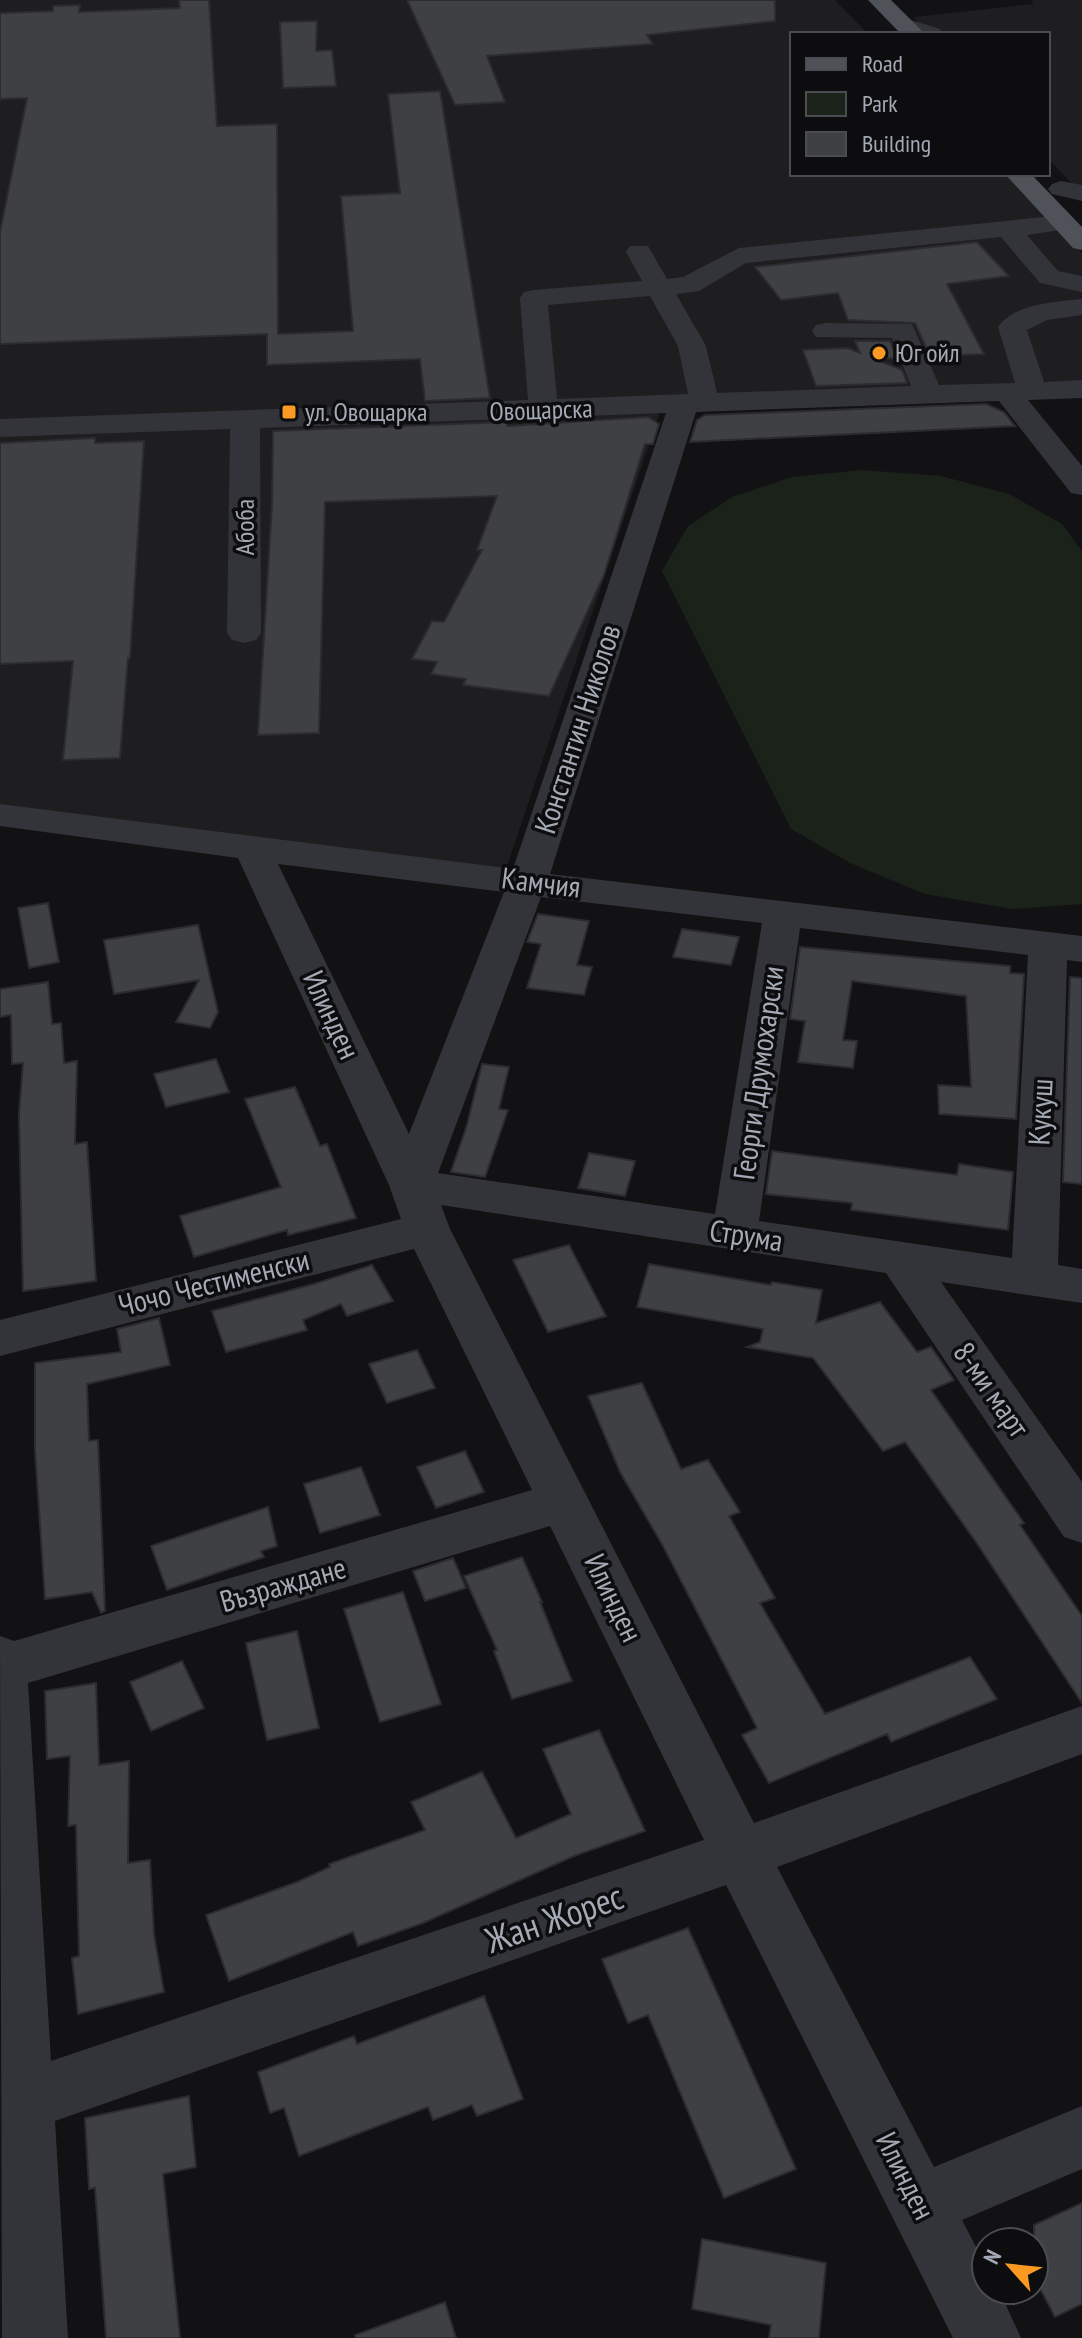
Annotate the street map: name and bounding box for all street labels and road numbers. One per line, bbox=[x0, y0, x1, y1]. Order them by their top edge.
street label: Овощарска bbox=[489, 391, 593, 428]
street label: Абоба bbox=[228, 499, 261, 555]
street label: Константин Николов bbox=[524, 619, 629, 838]
street label: Камчия bbox=[500, 857, 583, 906]
street label: Георги Друмохарски bbox=[723, 963, 792, 1182]
street label: Илинден bbox=[295, 964, 370, 1065]
street label: Кукуш bbox=[1018, 1078, 1061, 1146]
street label: Струма bbox=[707, 1210, 786, 1260]
street label: Чочо Честименски bbox=[114, 1239, 313, 1324]
street label: 8-ми март bbox=[945, 1334, 1039, 1445]
street label: Възраждане bbox=[215, 1547, 350, 1620]
street label: Илинден bbox=[576, 1547, 652, 1648]
street label: Жан Жорес bbox=[478, 1872, 629, 1963]
street label: Илинден bbox=[868, 2125, 945, 2226]

